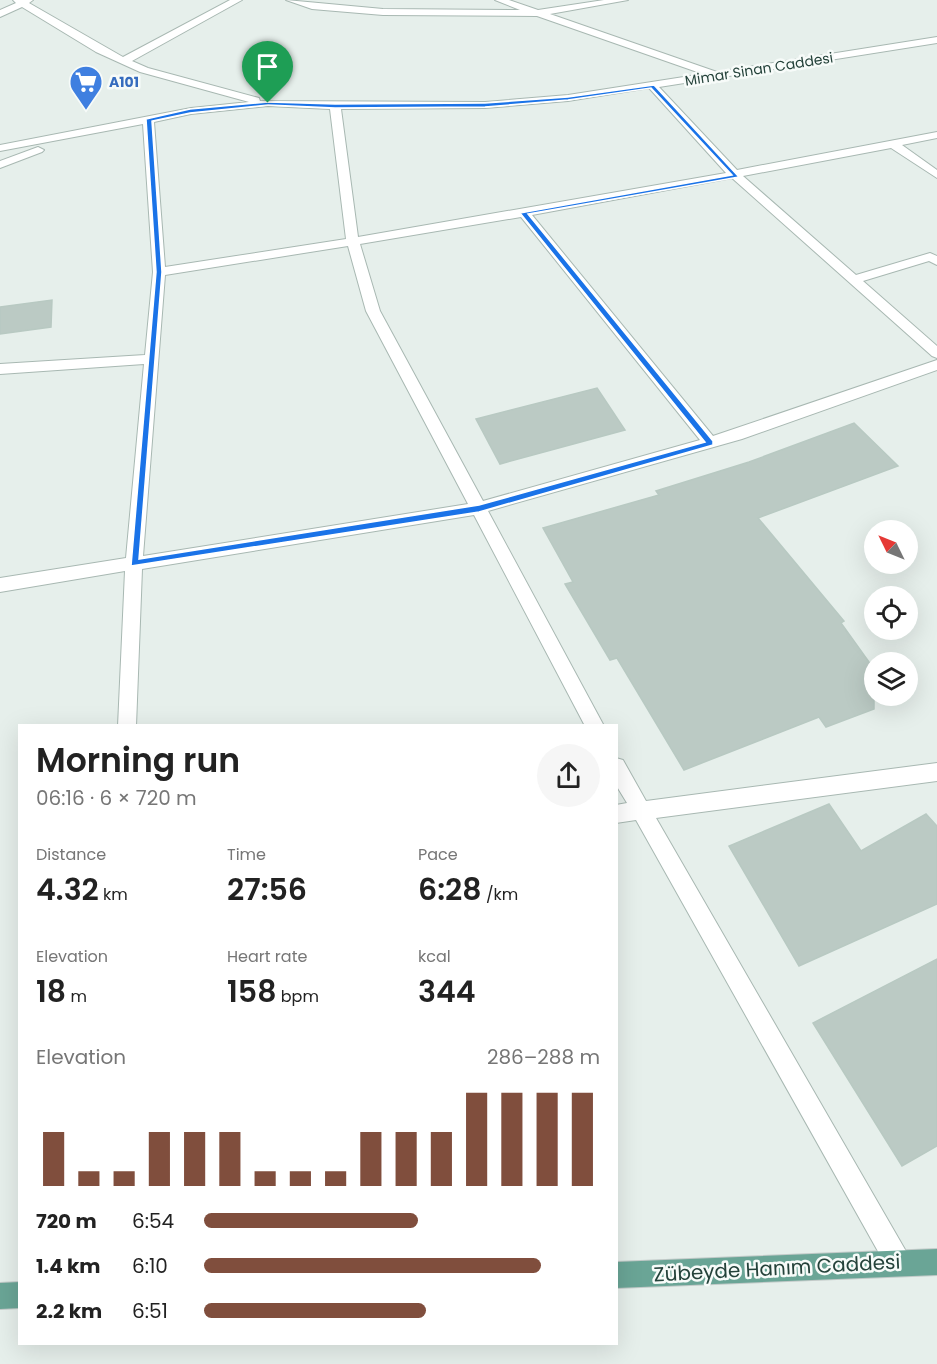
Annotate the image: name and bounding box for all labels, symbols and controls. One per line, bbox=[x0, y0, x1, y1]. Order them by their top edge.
pin bbox=[242, 41, 293, 103]
street label: Mimar Sinan Caddesi bbox=[683, 47, 835, 91]
icon: arrive bbox=[251, 50, 284, 83]
supermarket icon: A101 bbox=[68, 64, 104, 111]
place label: A101 bbox=[109, 72, 139, 92]
north arrow bbox=[864, 520, 918, 574]
map controls bbox=[864, 520, 918, 706]
button: locate bbox=[864, 586, 918, 640]
button: layers bbox=[864, 652, 918, 706]
text: Morning run bbox=[36, 737, 240, 784]
button: share bbox=[537, 744, 600, 807]
text: 06:16 · 6 × 720 m bbox=[36, 784, 197, 812]
text: Distance bbox=[36, 843, 106, 866]
text: Time bbox=[227, 843, 266, 866]
text: Pace bbox=[418, 843, 458, 866]
text: 4.32 bbox=[36, 868, 99, 911]
text: 27:56 bbox=[227, 868, 307, 911]
text: 6:28 bbox=[418, 868, 482, 911]
text: km bbox=[99, 883, 128, 906]
text: /km bbox=[482, 883, 518, 906]
text: Elevation bbox=[36, 945, 108, 968]
text: Heart rate bbox=[227, 945, 307, 968]
text: kcal bbox=[418, 945, 451, 968]
text: 18 bbox=[36, 970, 66, 1013]
text: 158 bbox=[227, 970, 276, 1013]
text: 344 bbox=[418, 970, 476, 1013]
text: m bbox=[66, 985, 87, 1008]
text: bpm bbox=[276, 985, 319, 1008]
text: Elevation bbox=[36, 1043, 126, 1071]
text: 286–288 m bbox=[487, 1043, 600, 1071]
text: 720 m bbox=[36, 1207, 97, 1235]
text: 6:54 bbox=[132, 1207, 174, 1235]
street label: Zübeyde Hanım Caddesi bbox=[653, 1248, 901, 1288]
text: 1.4 km bbox=[36, 1252, 100, 1280]
text: 6:10 bbox=[132, 1252, 168, 1280]
text: 2.2 km bbox=[36, 1297, 102, 1325]
text: 6:51 bbox=[132, 1297, 168, 1325]

